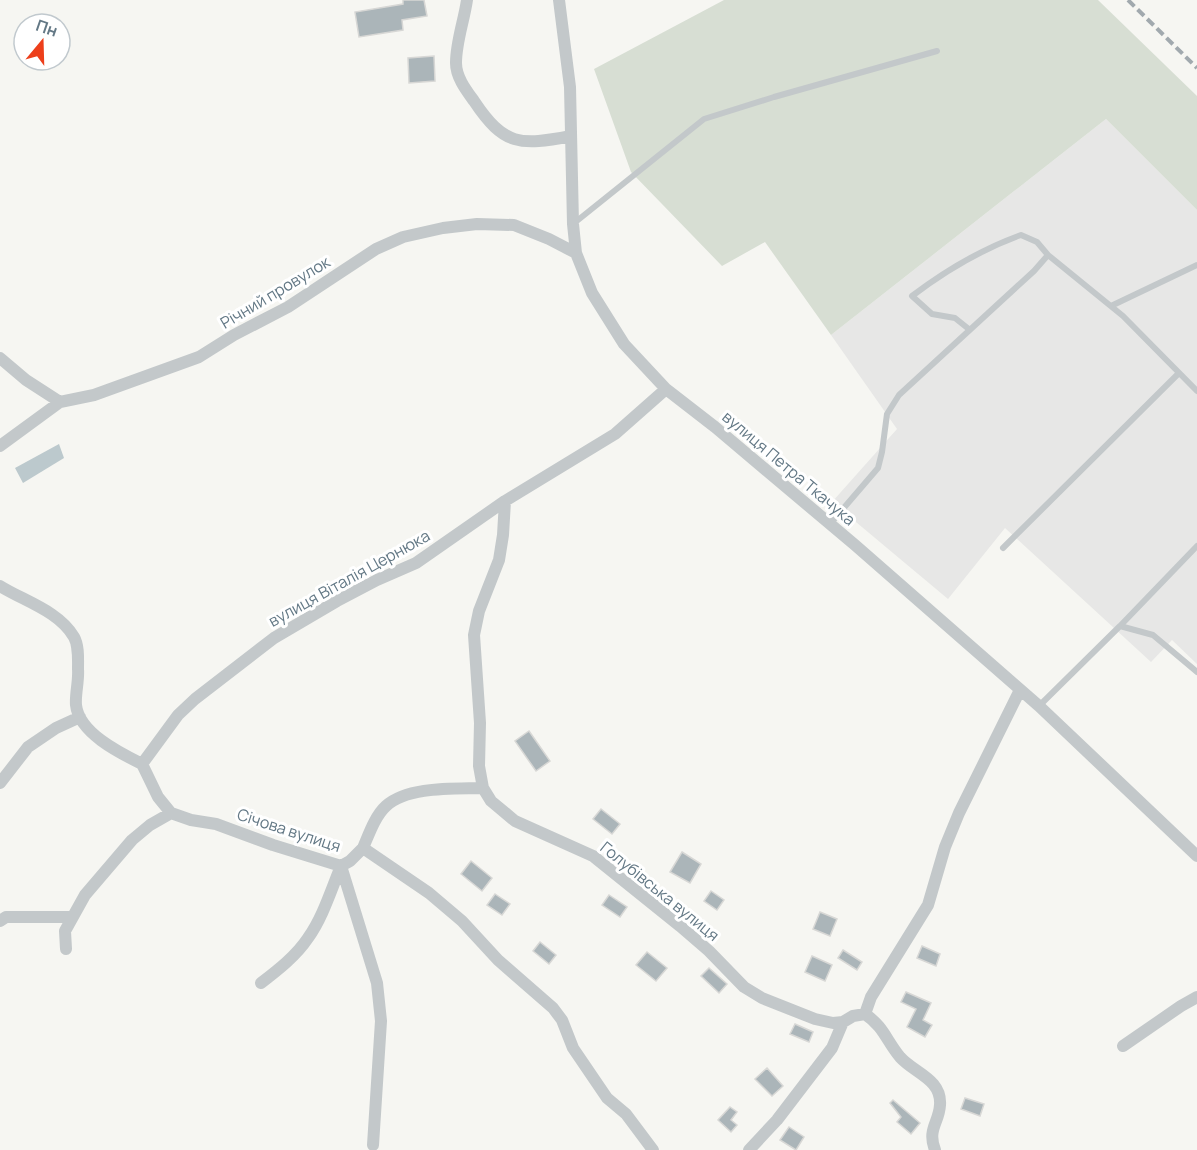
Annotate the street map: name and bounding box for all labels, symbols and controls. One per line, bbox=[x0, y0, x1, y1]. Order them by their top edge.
north arrow bbox=[12, 12, 72, 72]
text: Пн bbox=[33, 14, 61, 42]
street label: Річний провулок bbox=[216, 250, 335, 333]
street label: вулиця Петра Ткачука bbox=[718, 406, 860, 530]
street label: вулиця Віталія Цернюка bbox=[264, 524, 434, 632]
street label: Січова вулиця bbox=[234, 803, 344, 857]
street label: Голубівська вулиця bbox=[596, 836, 724, 946]

